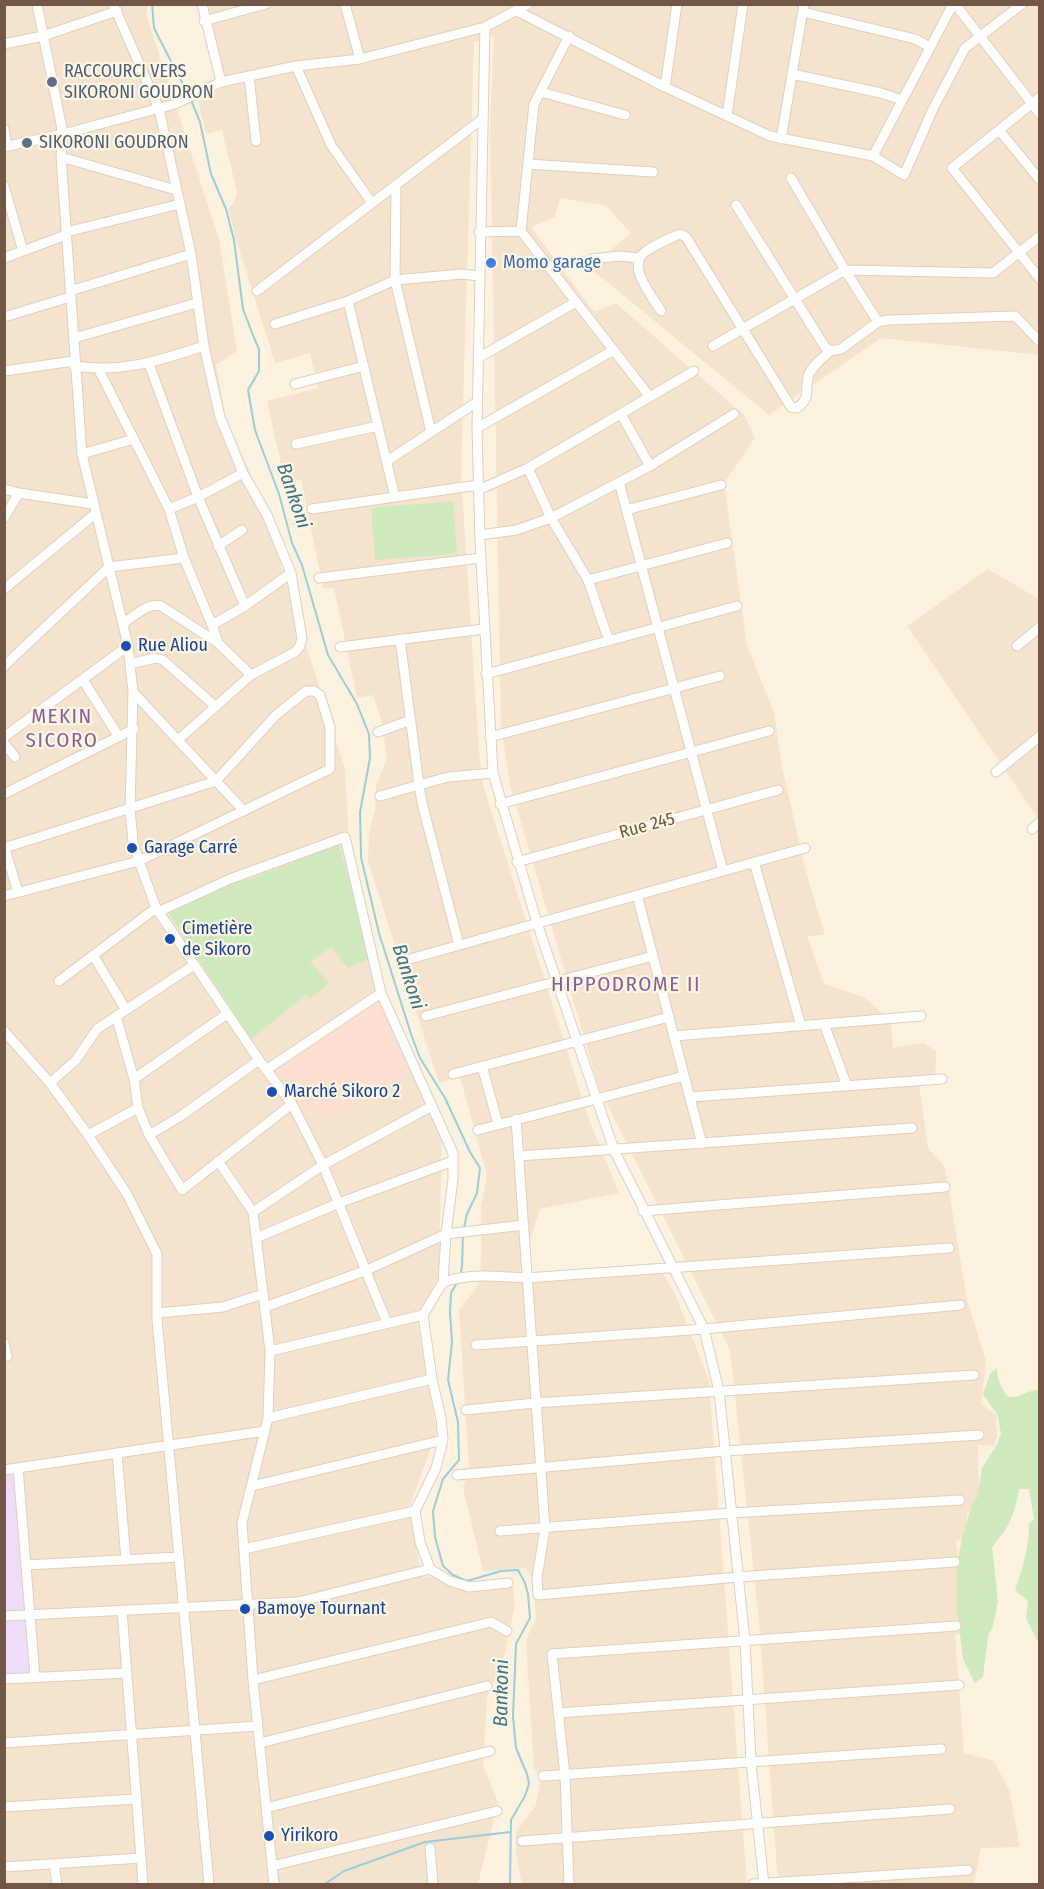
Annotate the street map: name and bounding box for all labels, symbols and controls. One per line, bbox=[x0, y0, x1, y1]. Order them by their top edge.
place label: RACCOURCI VERS SIKORONI GOUDRON bbox=[64, 61, 214, 104]
marker: RACCOURCI VERS SIKORONI GOUDRON bbox=[45, 75, 59, 89]
place label: SIKORONI GOUDRON bbox=[39, 132, 189, 154]
marker: SIKORONI GOUDRON bbox=[20, 136, 34, 150]
place label: Momo garage bbox=[503, 252, 601, 274]
marker: Momo garage bbox=[484, 256, 498, 270]
water label: Bankoni bbox=[271, 460, 315, 532]
place label: Rue Aliou bbox=[138, 635, 208, 657]
marker: Rue Aliou bbox=[119, 639, 133, 653]
district label: MEKIN SICORO bbox=[26, 704, 98, 754]
street label: Rue 245 bbox=[617, 808, 677, 844]
place label: Garage Carré bbox=[144, 837, 238, 859]
marker: Garage Carré bbox=[125, 841, 139, 855]
place label: Cimetière de Sikoro bbox=[182, 918, 252, 960]
marker: Cimetière de Sikoro bbox=[163, 932, 177, 946]
water label: Bankoni bbox=[386, 941, 430, 1013]
district label: HIPPODROME II bbox=[551, 972, 701, 998]
place label: Marché Sikoro 2 bbox=[284, 1081, 400, 1103]
marker: Marché Sikoro 2 bbox=[265, 1085, 279, 1099]
place label: Bamoye Tournant bbox=[257, 1598, 386, 1620]
marker: Bamoye Tournant bbox=[238, 1602, 252, 1616]
water label: Bankoni bbox=[489, 1659, 515, 1727]
place label: Yirikoro bbox=[281, 1825, 338, 1847]
marker: Yirikoro bbox=[262, 1829, 276, 1843]

